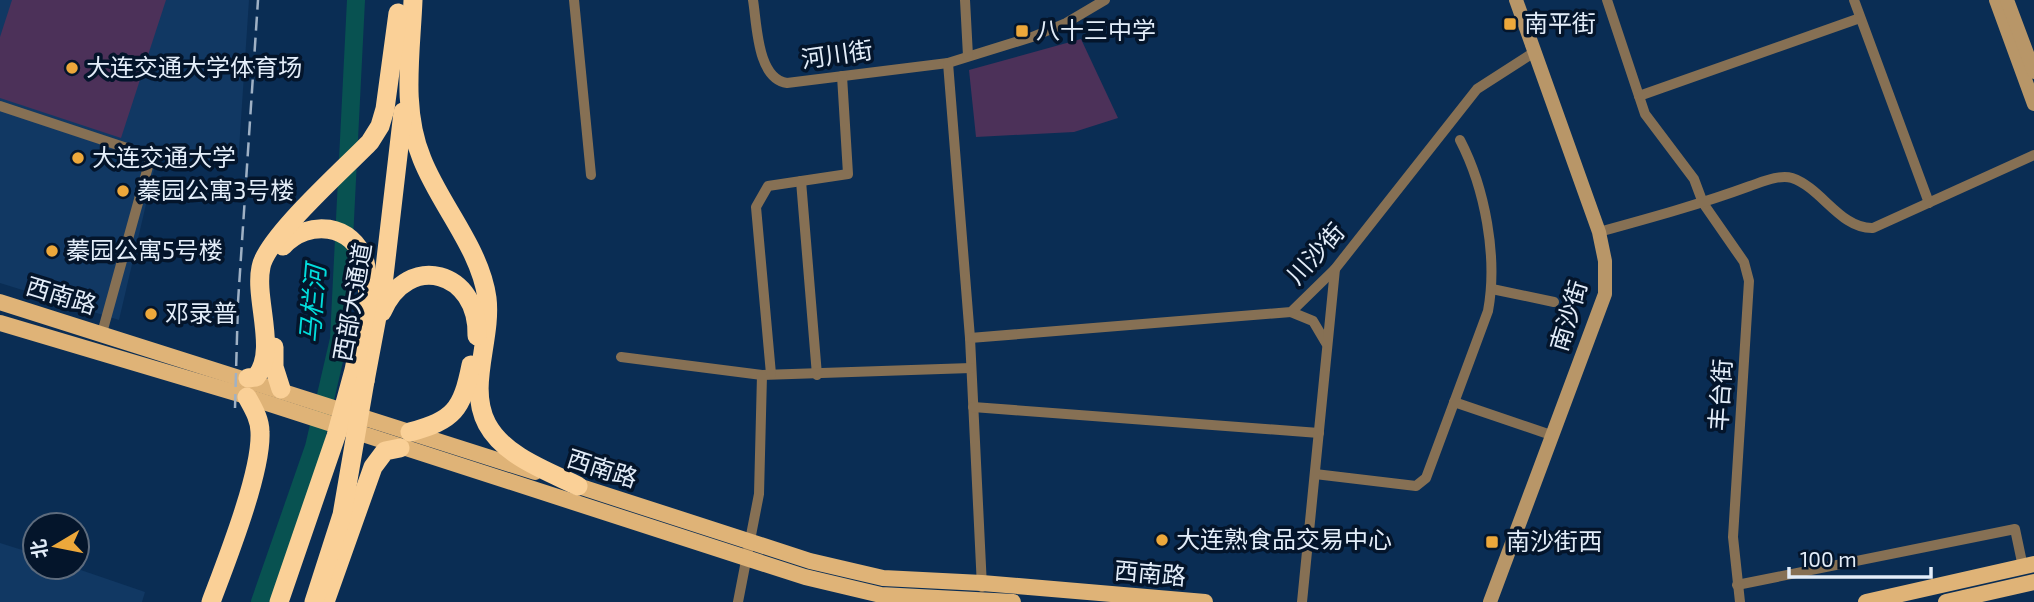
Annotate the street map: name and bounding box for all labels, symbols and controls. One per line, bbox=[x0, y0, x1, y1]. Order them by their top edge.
place label: 南平街 bbox=[1524, 8, 1596, 37]
place label: 八十三中学 bbox=[1036, 15, 1156, 44]
marker: 南平街 bbox=[1502, 16, 1518, 32]
marker: 八十三中学 bbox=[1014, 23, 1030, 39]
street label: 河川街 bbox=[799, 34, 874, 73]
place label: 大连交通大学体育场 bbox=[86, 52, 302, 81]
marker: 大连交通大学体育场 bbox=[64, 60, 80, 76]
place label: 大连交通大学 bbox=[92, 142, 236, 171]
marker: 大连交通大学 bbox=[70, 150, 86, 166]
place label: 蓁园公寓3号楼 bbox=[137, 175, 294, 204]
marker: 蓁园公寓3号楼 bbox=[115, 183, 131, 199]
street label: 川沙街 bbox=[1280, 217, 1350, 289]
place label: 蓁园公寓5号楼 bbox=[66, 235, 223, 264]
street label: 西部大通道 bbox=[327, 240, 376, 363]
marker: 蓁园公寓5号楼 bbox=[44, 243, 60, 259]
water label: 马栏河 bbox=[293, 259, 331, 344]
street label: 西南路 bbox=[23, 270, 100, 319]
street label: 南沙街 bbox=[1543, 277, 1592, 354]
place label: 邓录普 bbox=[165, 298, 237, 327]
marker: 邓录普 bbox=[143, 306, 159, 322]
street label: 丰台街 bbox=[1703, 358, 1736, 432]
street label: 西南路 bbox=[564, 443, 641, 492]
north arrow bbox=[21, 511, 91, 581]
place label: 大连熟食品交易中心 bbox=[1176, 524, 1392, 553]
place label: 南沙街西 bbox=[1506, 526, 1602, 555]
marker: 大连熟食品交易中心 bbox=[1154, 532, 1170, 548]
marker: 南沙街西 bbox=[1484, 534, 1500, 550]
scale bar bbox=[1789, 536, 1931, 580]
text: 北 bbox=[26, 538, 52, 560]
text: 100 m bbox=[1800, 546, 1857, 571]
street label: 西南路 bbox=[1113, 555, 1187, 590]

